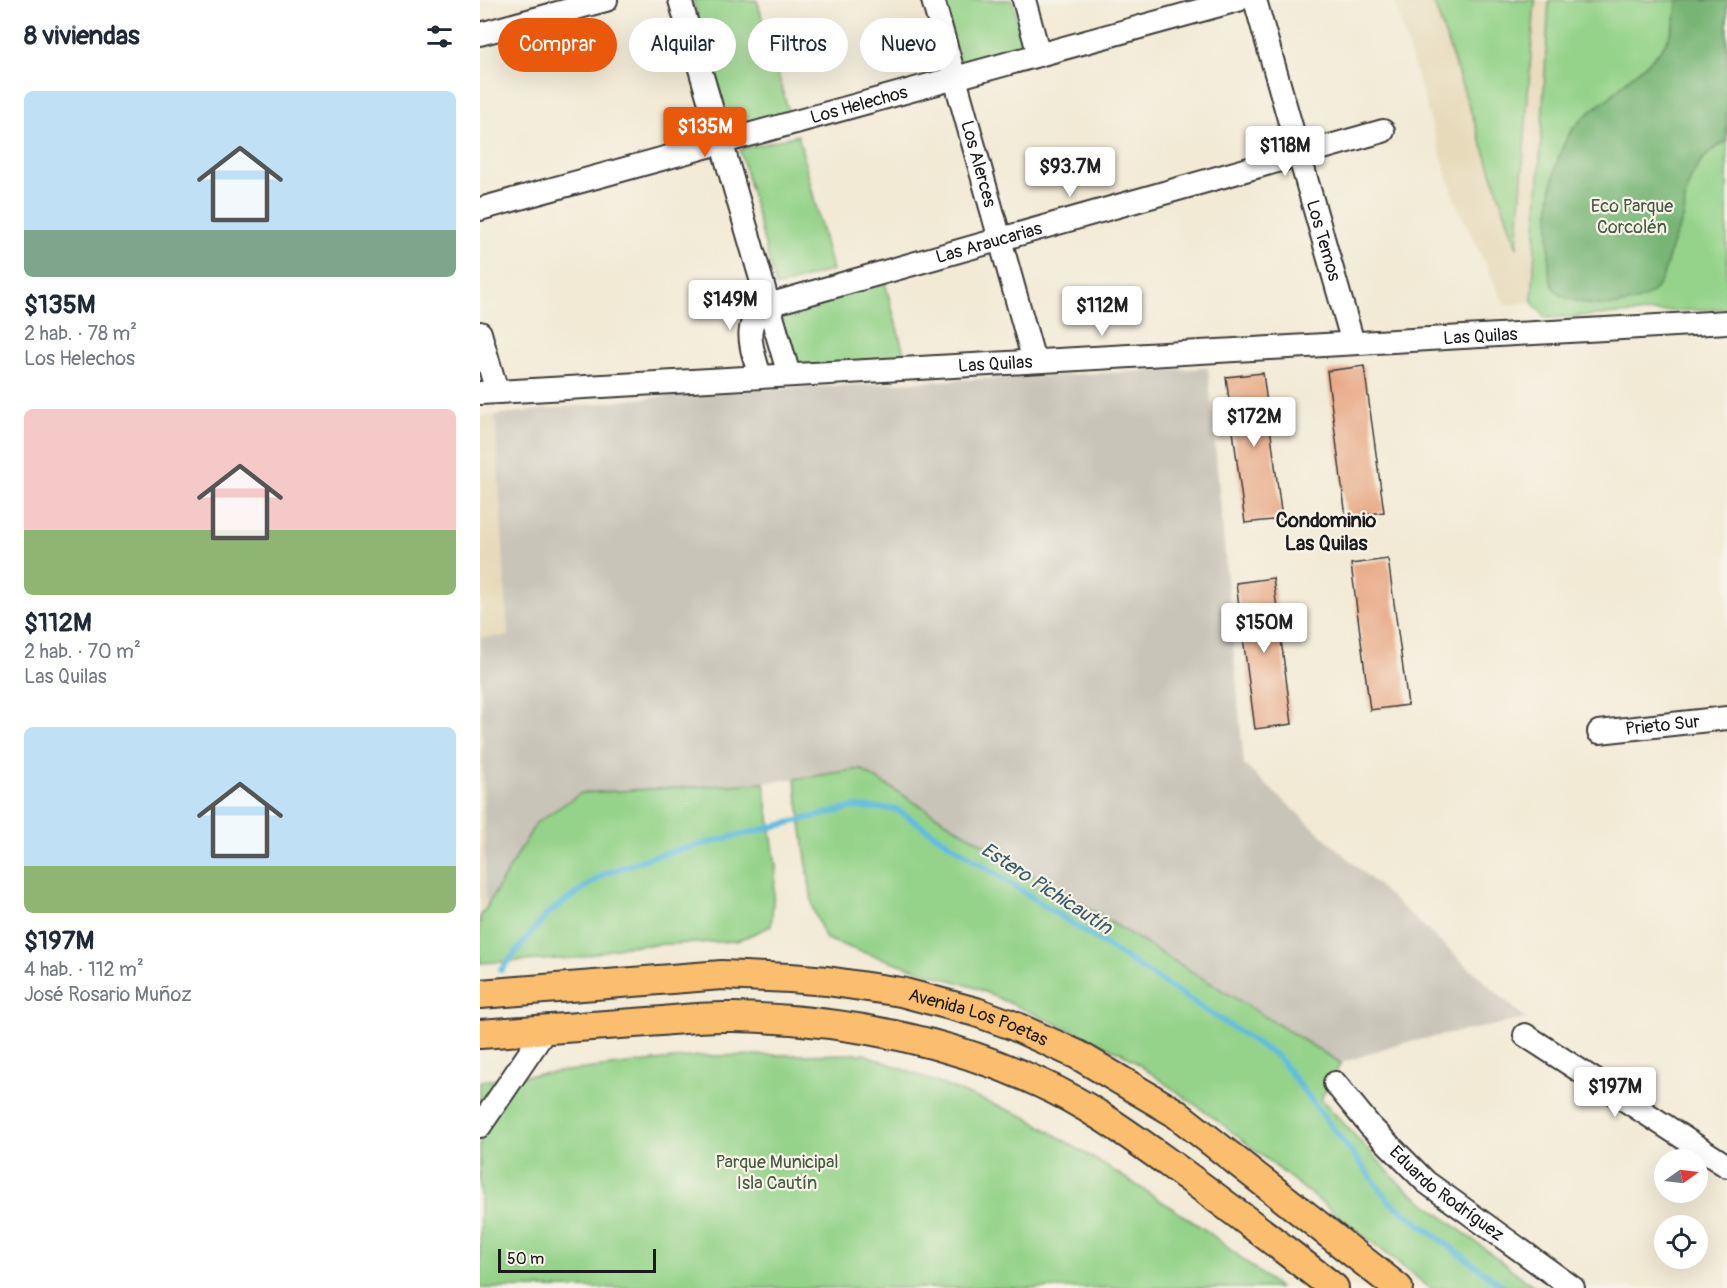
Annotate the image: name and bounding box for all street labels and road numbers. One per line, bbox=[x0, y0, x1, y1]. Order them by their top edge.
street label: Los Helechos bbox=[808, 81, 910, 129]
street label: Los Alerces bbox=[955, 118, 1001, 210]
street label: Los Temos bbox=[1301, 197, 1346, 284]
street label: Las Araucarias bbox=[933, 217, 1045, 269]
street label: Las Quilas bbox=[1443, 323, 1518, 350]
street label: Las Quilas bbox=[957, 351, 1033, 378]
street label: Prieto Sur bbox=[1624, 710, 1702, 741]
street label: Avenida Los Poetas bbox=[906, 984, 1051, 1052]
street label: Eduardo Rodríguez bbox=[1384, 1141, 1508, 1247]

